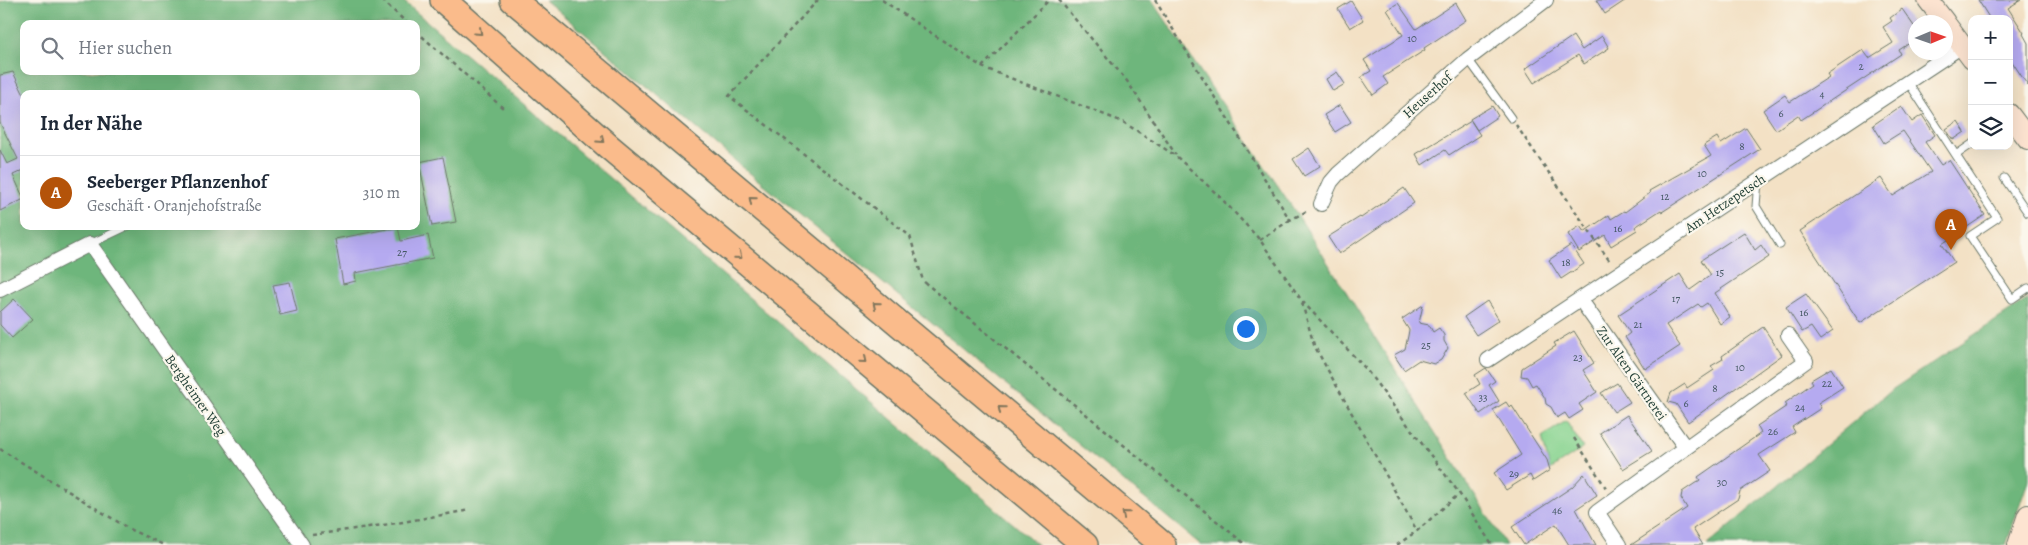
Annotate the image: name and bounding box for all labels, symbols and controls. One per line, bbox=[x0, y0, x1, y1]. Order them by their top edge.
north arrow bbox=[1908, 15, 1953, 60]
map controls bbox=[1968, 15, 2013, 150]
button: + bbox=[1968, 15, 2013, 60]
search box bbox=[20, 20, 420, 75]
one-way arrow bbox=[474, 27, 483, 36]
house number: 10 bbox=[1407, 31, 1417, 46]
icon: search bbox=[38, 34, 66, 62]
text: Hier suchen bbox=[78, 35, 172, 61]
house number: 2 bbox=[1858, 59, 1864, 74]
button: − bbox=[1968, 60, 2013, 105]
street label: Heuserhof bbox=[1399, 66, 1458, 123]
house number: 4 bbox=[1820, 87, 1825, 102]
button: layers bbox=[1968, 105, 2013, 150]
house number: 6 bbox=[1778, 106, 1784, 121]
text: In der Nähe bbox=[40, 109, 142, 137]
one-way arrow bbox=[595, 134, 604, 143]
house number: 8 bbox=[1739, 139, 1745, 154]
house number: 10 bbox=[1697, 166, 1707, 181]
text: Seeberger Pflanzenhof bbox=[87, 169, 267, 195]
street label: Am Hetzepetsch bbox=[1680, 169, 1770, 238]
text: A bbox=[51, 182, 61, 204]
text: 310 m bbox=[363, 182, 400, 204]
house number: 12 bbox=[1661, 189, 1670, 204]
text: Geschäft · Oranjehofstraße bbox=[87, 195, 262, 217]
one-way arrow bbox=[748, 197, 757, 206]
pin: A bbox=[1935, 209, 1967, 250]
house number: 16 bbox=[1614, 221, 1622, 236]
house number: 27 bbox=[397, 245, 407, 260]
one-way arrow bbox=[733, 250, 742, 258]
house number: 18 bbox=[1561, 255, 1571, 270]
house number: 15 bbox=[1716, 265, 1725, 280]
house number: 17 bbox=[1672, 291, 1681, 306]
one-way arrow bbox=[873, 301, 882, 310]
house number: 16 bbox=[1800, 305, 1808, 320]
your location bbox=[1233, 316, 1259, 342]
house number: 21 bbox=[1634, 317, 1643, 332]
street label: Zur Alten Gärtnerei bbox=[1592, 322, 1671, 424]
house number: 25 bbox=[1421, 338, 1431, 353]
house number: 23 bbox=[1573, 350, 1583, 365]
street label: Bergheimer Weg bbox=[160, 351, 231, 440]
one-way arrow bbox=[858, 354, 867, 363]
house number: 10 bbox=[1735, 360, 1745, 375]
house number: 22 bbox=[1822, 376, 1832, 391]
house number: 8 bbox=[1712, 381, 1718, 396]
house number: 33 bbox=[1478, 390, 1488, 405]
house number: 6 bbox=[1683, 396, 1689, 411]
house number: 24 bbox=[1795, 400, 1805, 415]
one-way arrow bbox=[998, 407, 1007, 415]
house number: 26 bbox=[1768, 424, 1778, 439]
house number: 29 bbox=[1509, 466, 1519, 481]
house number: 30 bbox=[1717, 475, 1727, 490]
house number: 46 bbox=[1552, 503, 1562, 518]
one-way arrow bbox=[1122, 510, 1131, 519]

